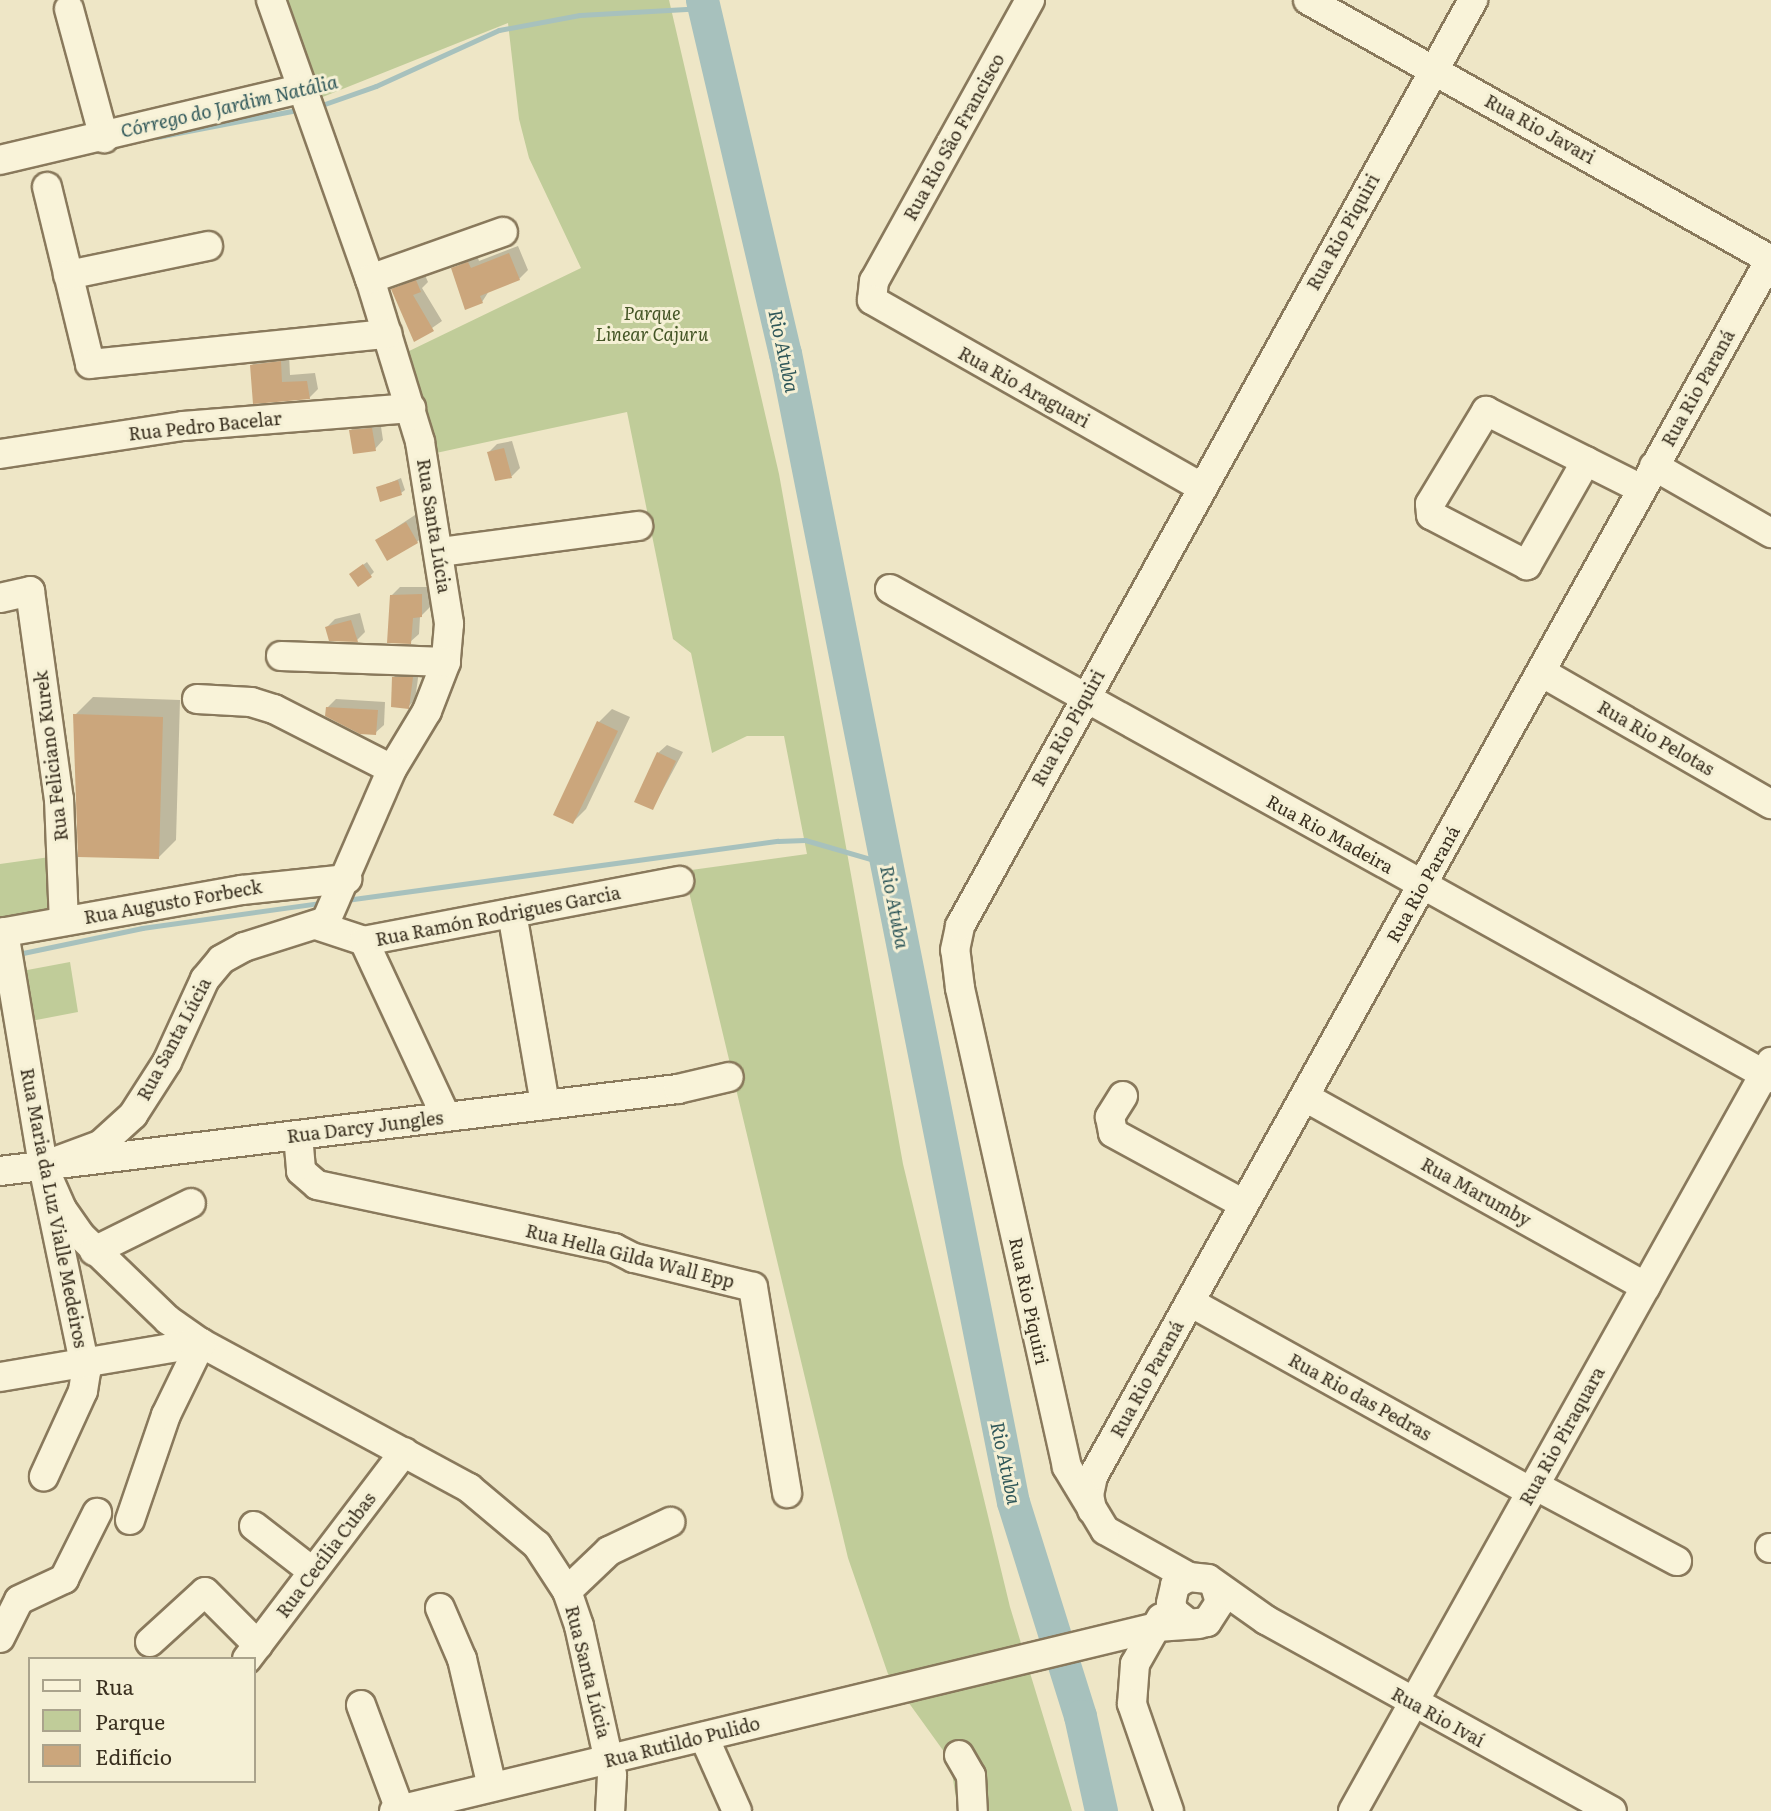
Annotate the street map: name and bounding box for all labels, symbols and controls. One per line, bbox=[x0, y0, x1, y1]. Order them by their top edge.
street label: Rua Rio São Francisco bbox=[899, 50, 1009, 224]
water label: Córrego do Jardim Natália bbox=[118, 70, 340, 142]
street label: Rua Rio Javari bbox=[1481, 90, 1599, 168]
street label: Rua Rio Piquiri bbox=[1302, 170, 1384, 294]
park label: Parque Linear Cajuru bbox=[596, 303, 708, 346]
water label: Rio Atuba bbox=[764, 307, 804, 395]
street label: Rua Rio Paraná bbox=[1657, 326, 1739, 450]
street label: Rua Rio Araguari bbox=[955, 342, 1093, 432]
street label: Rua Pedro Bacelar bbox=[127, 407, 283, 445]
street label: Rua Santa Lúcia bbox=[413, 457, 455, 595]
street label: Rua Rio Piquiri bbox=[1027, 666, 1109, 790]
street label: Rua Feliciano Kurek bbox=[30, 670, 72, 842]
street label: Rua Rio Pelotas bbox=[1594, 696, 1718, 780]
street label: Rua Rio Madeira bbox=[1263, 790, 1397, 878]
street label: Rua Rio Paraná bbox=[1382, 822, 1464, 946]
water label: Rio Atuba bbox=[876, 863, 914, 951]
street label: Rua Augusto Forbeck bbox=[82, 876, 264, 928]
street label: Rua Ramón Rodrigues Garcia bbox=[374, 882, 622, 950]
street label: Rua Santa Lúcia bbox=[133, 974, 215, 1104]
street label: Rua Maria da Luz Vialle Medeiros bbox=[16, 1066, 92, 1350]
street label: Rua Darcy Jungles bbox=[286, 1107, 444, 1147]
street label: Rua Marumby bbox=[1417, 1153, 1535, 1231]
street label: Rua Hella Gilda Wall Epp bbox=[523, 1220, 737, 1292]
street label: Rua Rio Piquiri bbox=[1005, 1235, 1053, 1367]
street label: Rua Rio Paraná bbox=[1106, 1317, 1188, 1441]
street label: Rua Rio das Pedras bbox=[1285, 1349, 1435, 1445]
street label: Rua Rio Piraquara bbox=[1515, 1363, 1609, 1509]
water label: Rio Atuba bbox=[986, 1419, 1026, 1507]
street label: Rua Cecília Cubas bbox=[272, 1488, 380, 1622]
street label: Rua Santa Lúcia bbox=[561, 1603, 615, 1741]
legend bbox=[28, 1657, 256, 1783]
text: Rua bbox=[95, 1670, 134, 1701]
street label: Rua Rio Ivaí bbox=[1388, 1683, 1488, 1751]
text: Parque bbox=[95, 1705, 165, 1736]
street label: Rua Rutildo Pulido bbox=[602, 1712, 762, 1772]
text: Edifício bbox=[95, 1740, 172, 1771]

